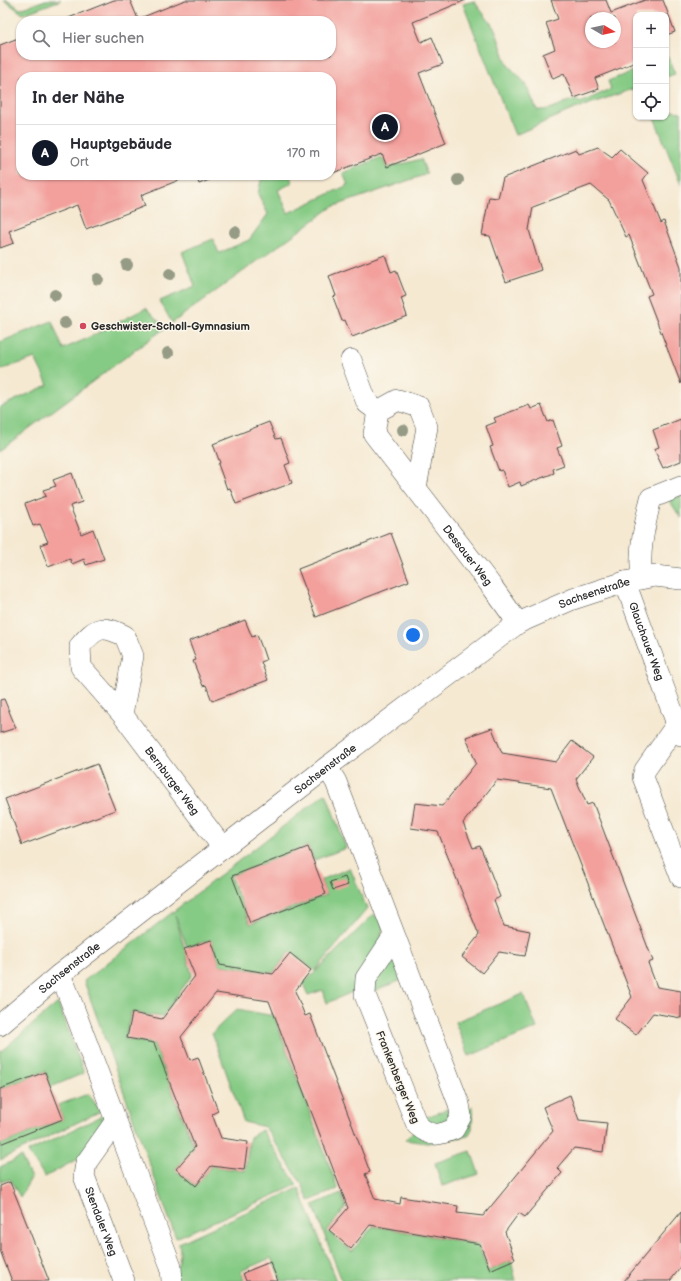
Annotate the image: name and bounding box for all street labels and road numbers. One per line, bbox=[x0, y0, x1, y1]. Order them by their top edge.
street label: Dessauer Weg bbox=[440, 523, 495, 588]
street label: Sachsenstraße bbox=[557, 575, 632, 611]
street label: Glauchauer Weg bbox=[626, 600, 666, 682]
street label: Sachsenstraße bbox=[292, 741, 359, 797]
street label: Bernburger Weg bbox=[142, 744, 202, 818]
street label: Sachsenstraße bbox=[36, 939, 103, 996]
street label: Frankenberger Weg bbox=[373, 1029, 422, 1125]
street label: Stendaler Weg bbox=[82, 1185, 120, 1258]

